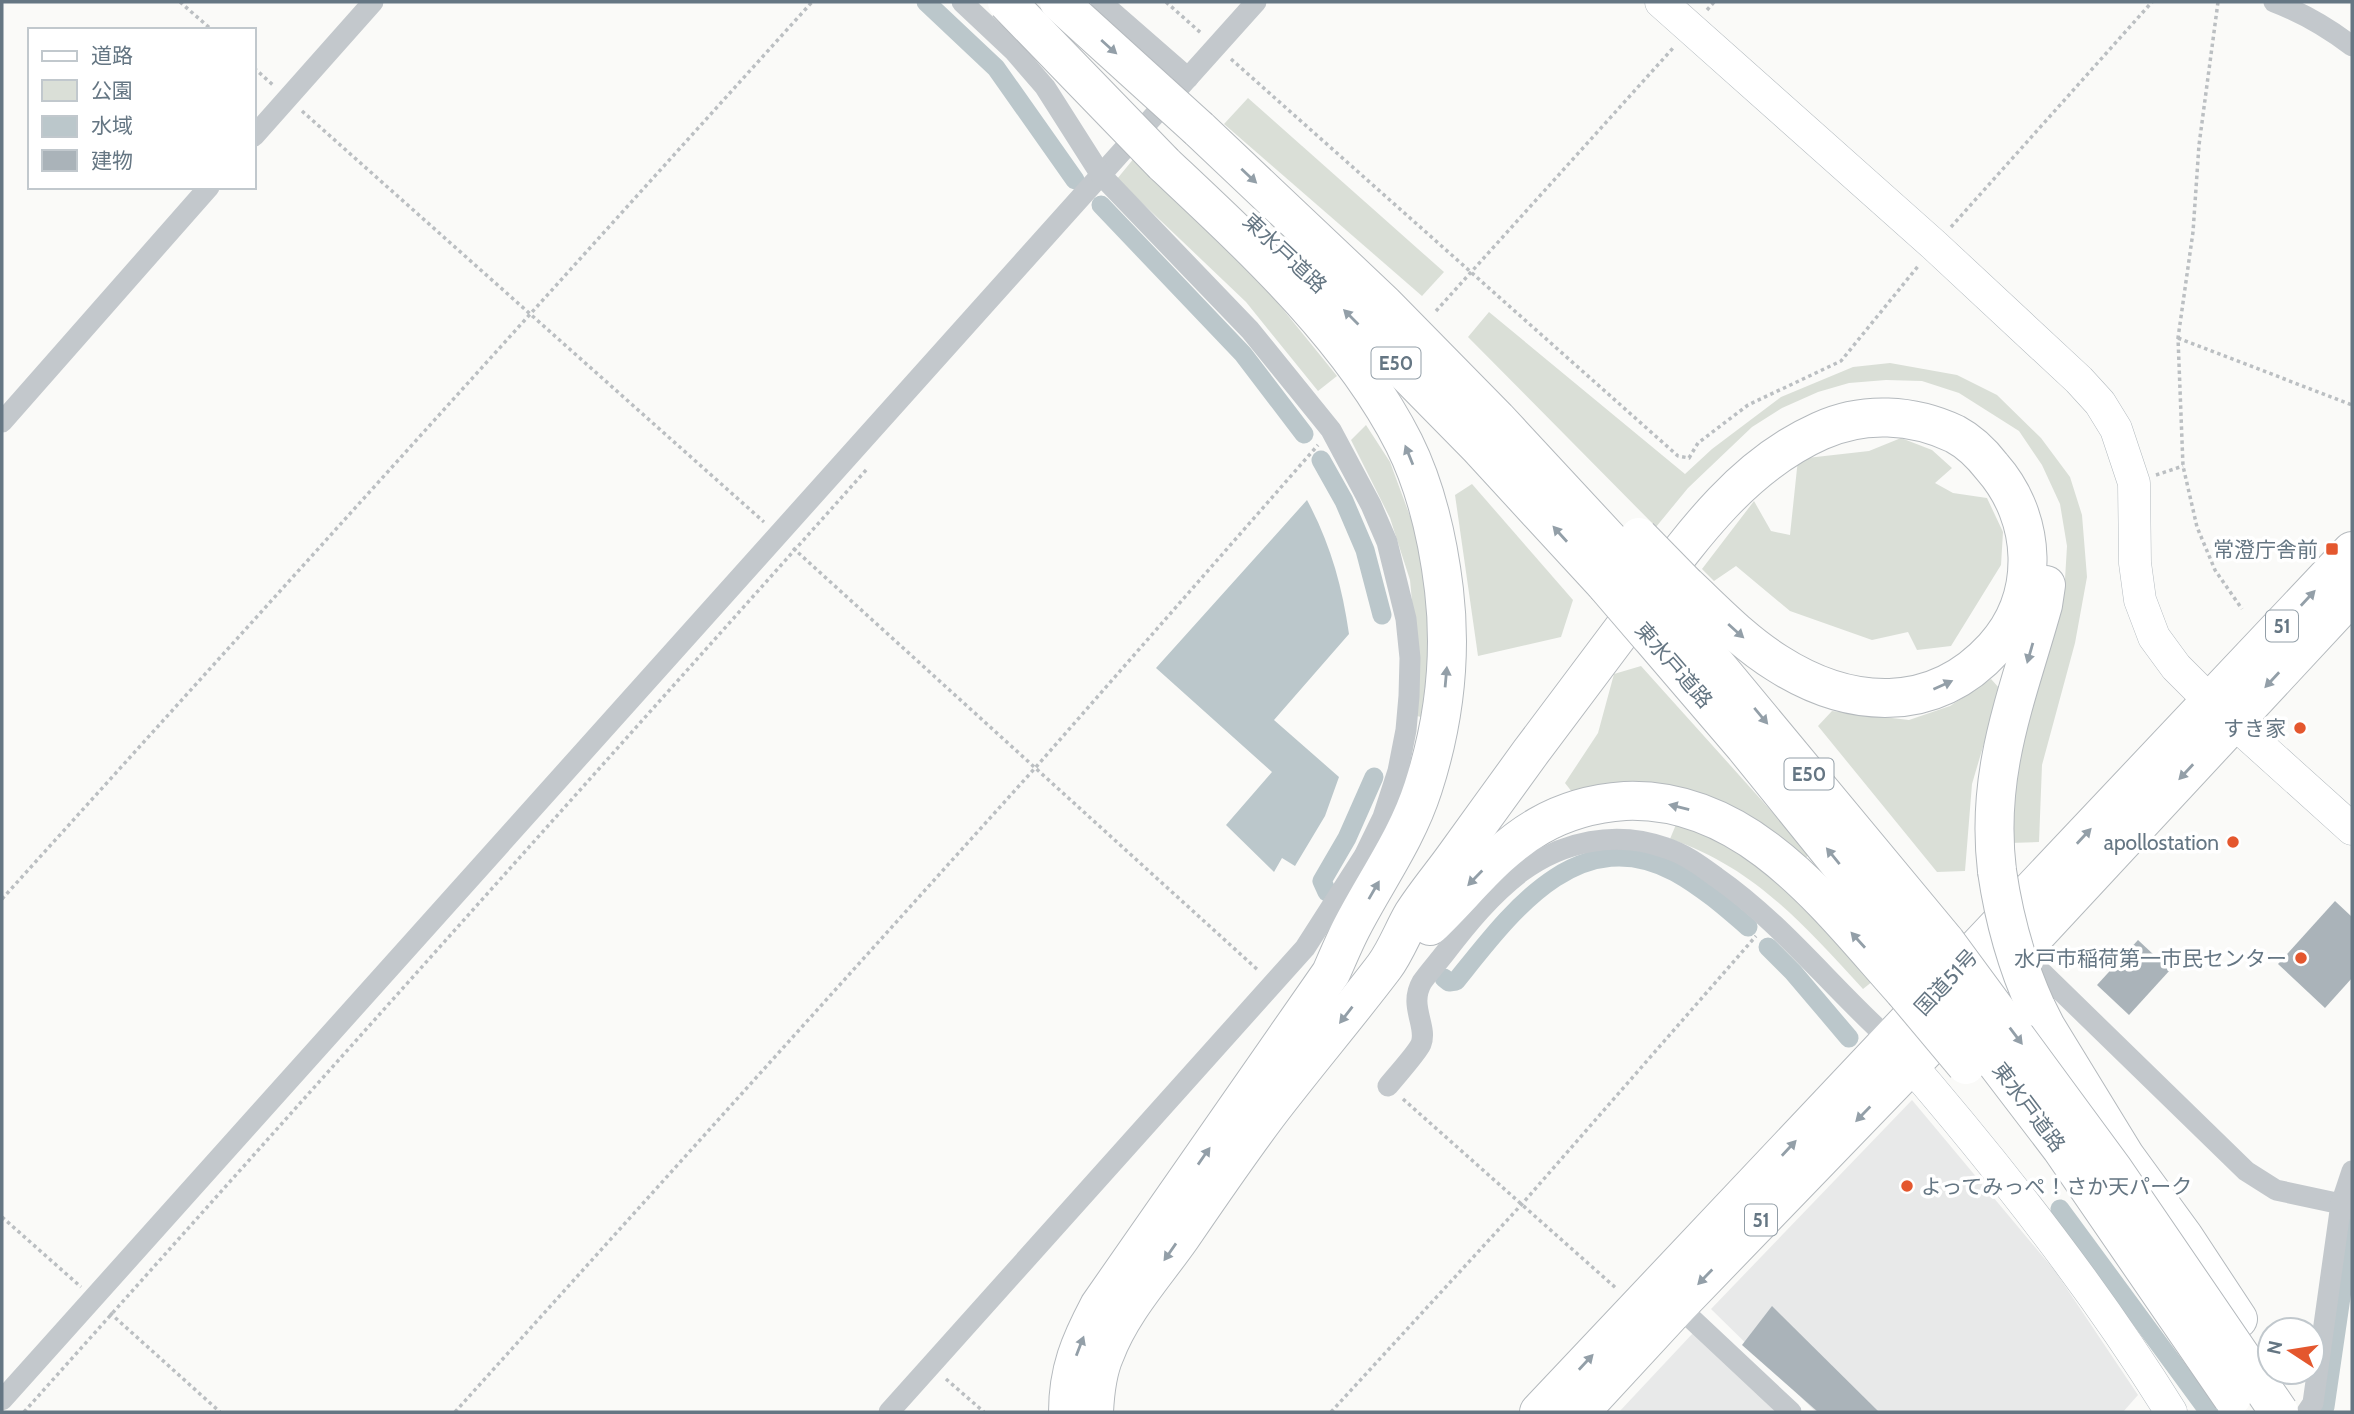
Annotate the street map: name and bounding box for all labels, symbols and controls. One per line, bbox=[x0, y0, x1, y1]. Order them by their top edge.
legend bbox=[28, 28, 256, 189]
one-way arrow bbox=[1100, 39, 1117, 55]
text: 道路 bbox=[91, 43, 133, 68]
text: 公園 bbox=[91, 78, 133, 103]
text: 水域 bbox=[91, 113, 133, 138]
text: 建物 bbox=[91, 148, 133, 173]
one-way arrow bbox=[1240, 167, 1257, 183]
street label: 東水戸道路 bbox=[1238, 208, 1332, 298]
one-way arrow bbox=[1343, 309, 1360, 326]
road number: E50 bbox=[1372, 348, 1420, 378]
one-way arrow bbox=[1403, 445, 1415, 465]
one-way arrow bbox=[1552, 525, 1568, 543]
place label: 常澄庁舎前 bbox=[2213, 537, 2318, 562]
marker: 常澄庁舎前 bbox=[2324, 541, 2340, 557]
one-way arrow bbox=[2300, 590, 2316, 607]
road number: 51 bbox=[2266, 610, 2298, 642]
street label: 東水戸道路 bbox=[1630, 617, 1718, 713]
one-way arrow bbox=[1727, 623, 1745, 639]
one-way arrow bbox=[2024, 642, 2034, 663]
one-way arrow bbox=[1441, 666, 1452, 688]
one-way arrow bbox=[2264, 671, 2280, 688]
one-way arrow bbox=[1933, 679, 1954, 690]
one-way arrow bbox=[1753, 708, 1768, 725]
place label: すき家 bbox=[2223, 716, 2286, 741]
marker: すき家 bbox=[2292, 720, 2308, 736]
road number: E50 bbox=[1784, 758, 1834, 790]
one-way arrow bbox=[2179, 763, 2195, 780]
one-way arrow bbox=[1668, 801, 1690, 812]
one-way arrow bbox=[2075, 828, 2091, 845]
place label: apollostation bbox=[2104, 830, 2219, 855]
marker: apollostation bbox=[2225, 834, 2241, 850]
one-way arrow bbox=[1826, 847, 1841, 864]
one-way arrow bbox=[1468, 869, 1484, 886]
one-way arrow bbox=[1367, 881, 1380, 900]
one-way arrow bbox=[1851, 932, 1866, 949]
street label: 国道51号 bbox=[1909, 944, 1983, 1020]
place label: 水戸市稲荷第一市民センター bbox=[2014, 946, 2287, 971]
marker: 水戸市稲荷第一市民センター bbox=[2293, 950, 2309, 966]
one-way arrow bbox=[1339, 1005, 1354, 1023]
one-way arrow bbox=[2009, 1026, 2024, 1044]
street label: 東水戸道路 bbox=[1987, 1058, 2071, 1156]
one-way arrow bbox=[1855, 1105, 1872, 1122]
one-way arrow bbox=[1780, 1139, 1797, 1156]
one-way arrow bbox=[1197, 1147, 1211, 1165]
place label: よってみっぺ！さか天パーク bbox=[1921, 1174, 2192, 1199]
marker: よってみっぺ！さか天パーク bbox=[1899, 1178, 1915, 1194]
road number: 51 bbox=[1745, 1204, 1777, 1236]
one-way arrow bbox=[1163, 1243, 1177, 1261]
one-way arrow bbox=[1698, 1268, 1714, 1285]
north arrow bbox=[2256, 1316, 2326, 1386]
one-way arrow bbox=[1074, 1335, 1085, 1356]
text: N bbox=[2262, 1339, 2288, 1357]
one-way arrow bbox=[1577, 1354, 1593, 1371]

